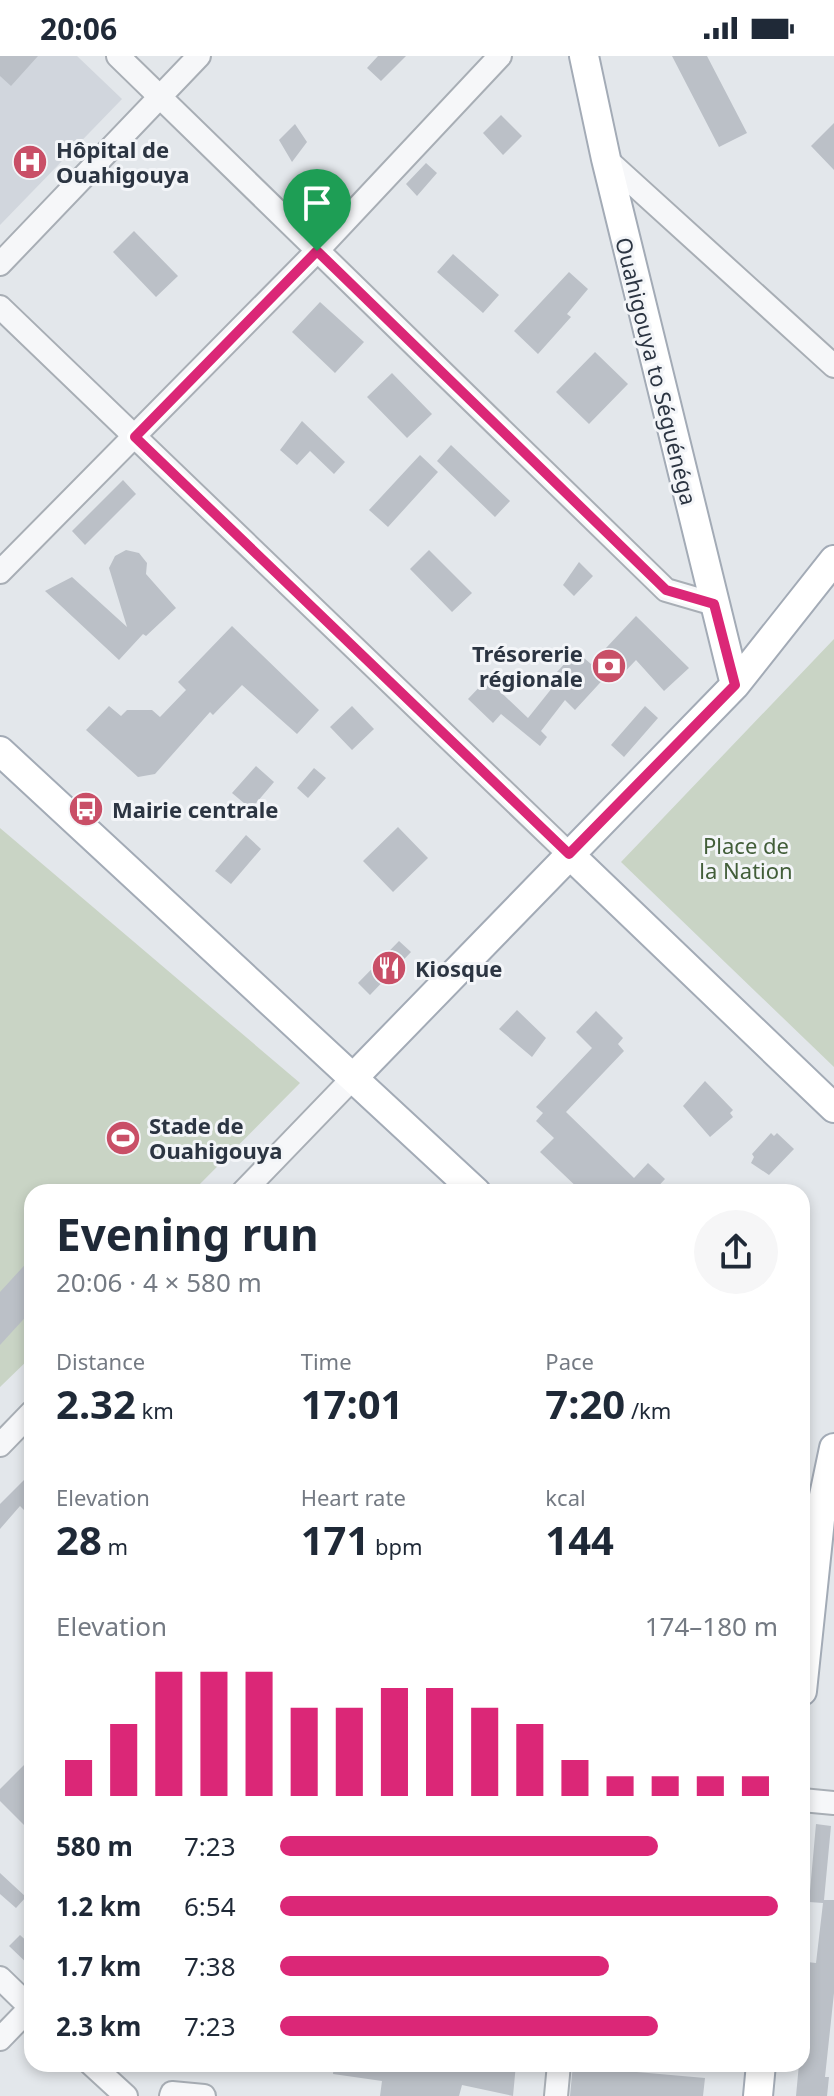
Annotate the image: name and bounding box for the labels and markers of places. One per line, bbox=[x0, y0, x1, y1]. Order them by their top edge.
place label: Hôpital de Ouahigouya bbox=[56, 134, 189, 189]
hospital icon: Hôpital de Ouahigouya bbox=[11, 143, 49, 181]
pin bbox=[283, 169, 351, 251]
place label: Trésorerie régionale bbox=[472, 638, 583, 693]
bank icon: Trésorerie régionale bbox=[590, 647, 628, 685]
bus stop icon: Mairie centrale bbox=[67, 790, 105, 828]
place label: Mairie centrale bbox=[112, 794, 278, 824]
restaurant icon: Kiosque bbox=[370, 949, 408, 987]
place label: Kiosque bbox=[415, 953, 502, 983]
place label: Stade de Ouahigouya bbox=[149, 1110, 282, 1165]
sports icon: Stade de Ouahigouya bbox=[104, 1119, 142, 1157]

